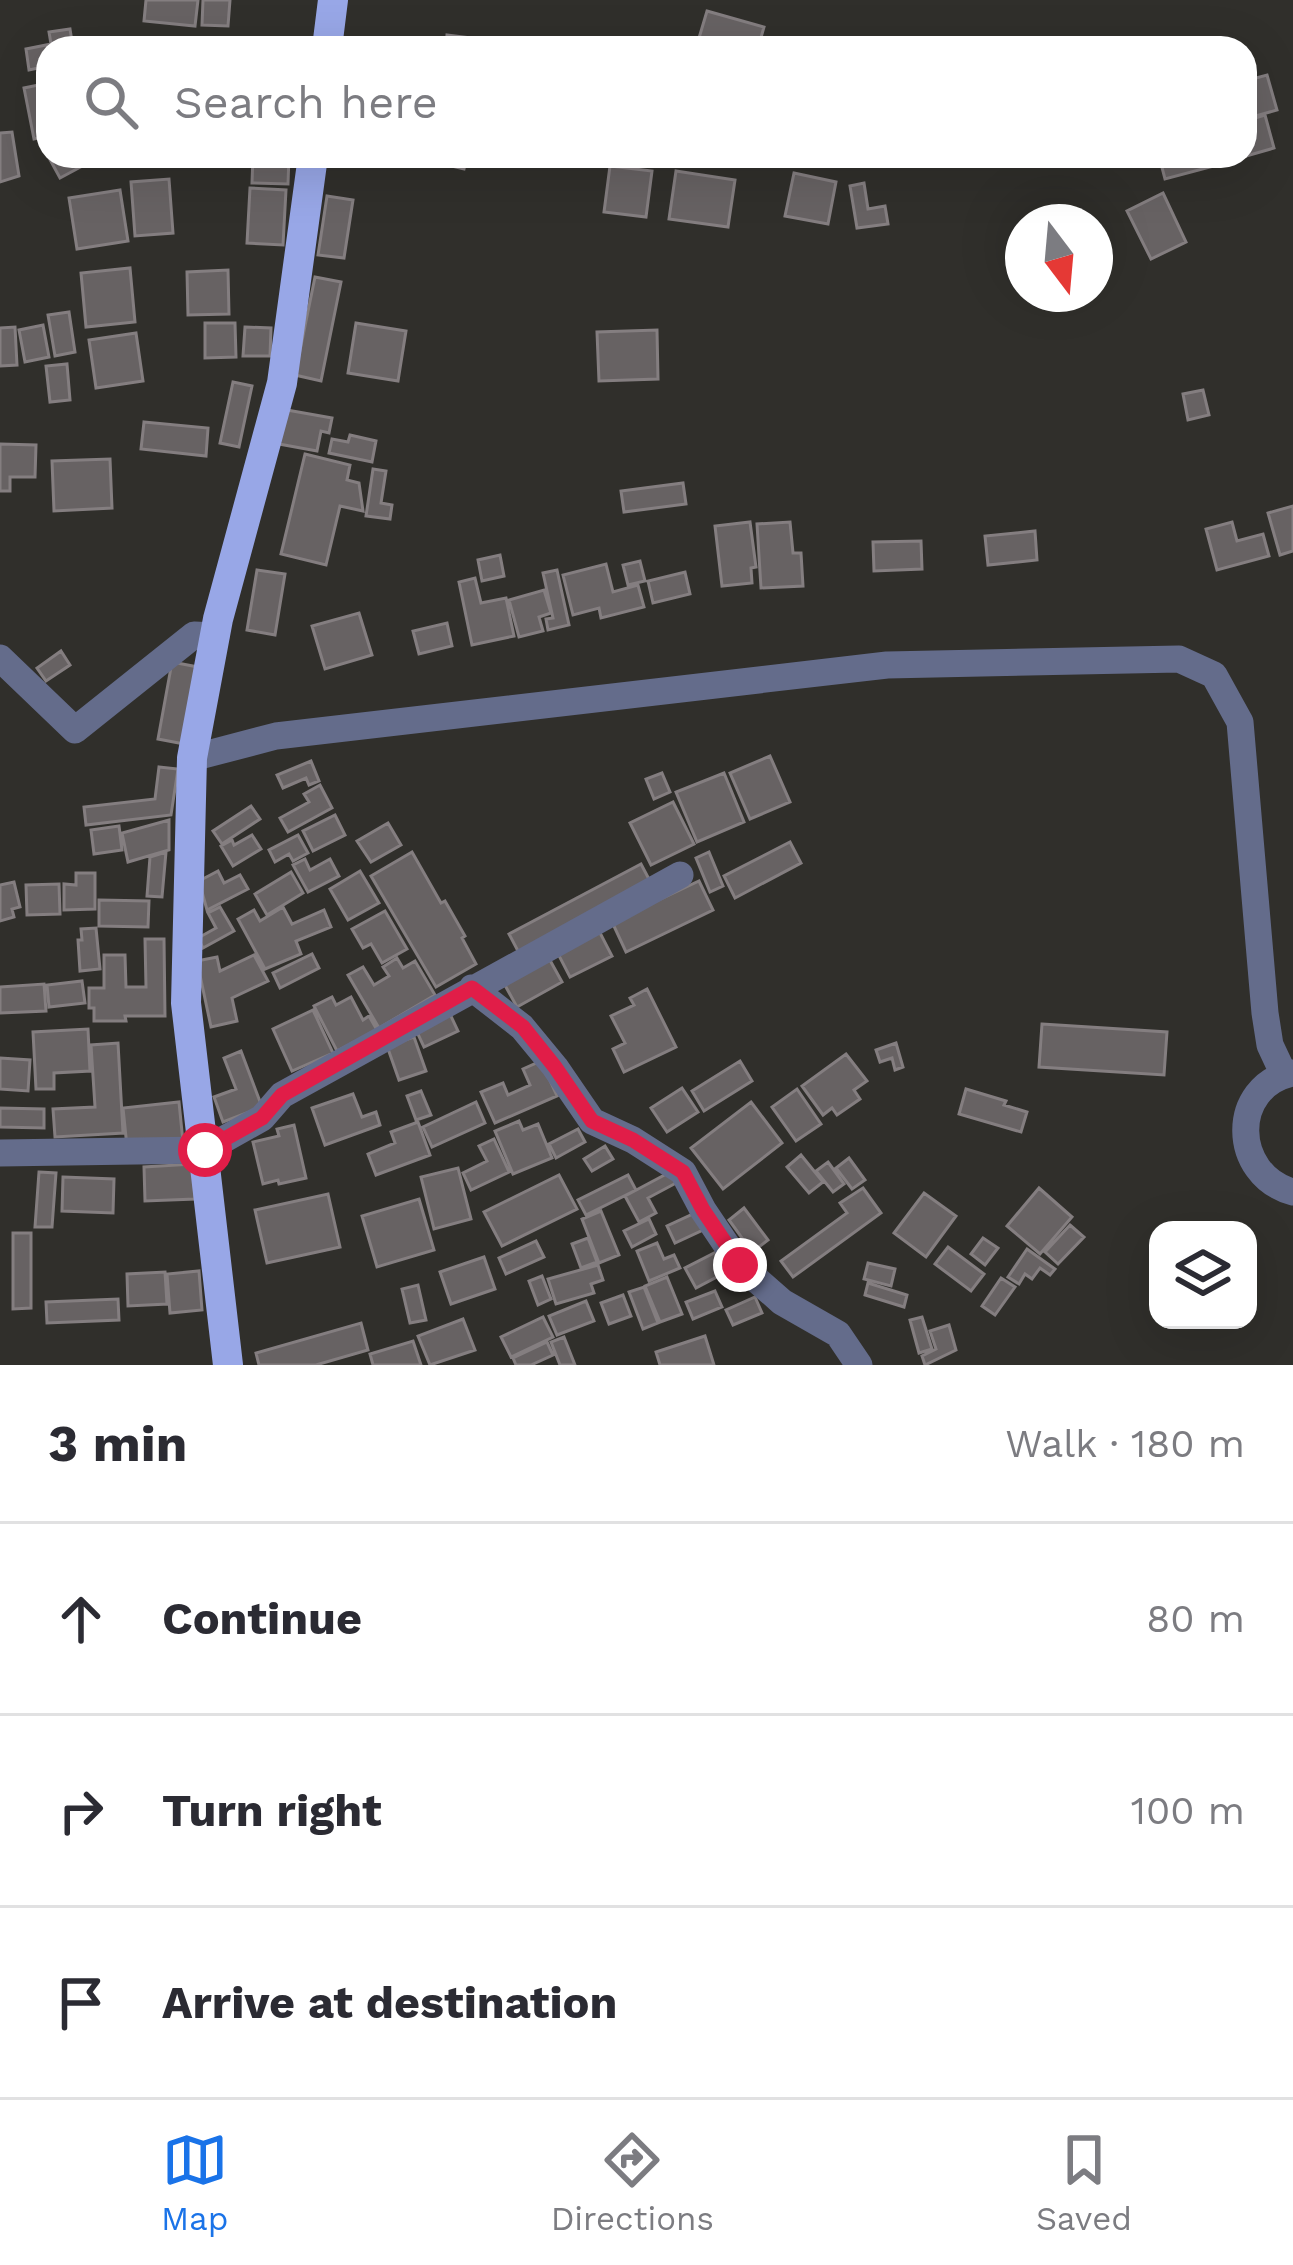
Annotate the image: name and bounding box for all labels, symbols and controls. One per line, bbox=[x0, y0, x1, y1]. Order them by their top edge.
search box bbox=[36, 36, 1257, 168]
icon: search bbox=[78, 69, 144, 135]
text: Search here bbox=[174, 76, 438, 129]
north arrow bbox=[1005, 204, 1113, 312]
route start bbox=[178, 1123, 232, 1177]
map controls bbox=[1149, 1221, 1257, 1329]
button: layers bbox=[1149, 1221, 1257, 1329]
route end bbox=[713, 1238, 767, 1292]
text: 3 min bbox=[48, 1414, 187, 1473]
text: Walk · 180 m bbox=[1005, 1421, 1245, 1466]
icon: ahead bbox=[48, 1586, 114, 1652]
text: Continue bbox=[162, 1592, 362, 1645]
text: 80 m bbox=[1146, 1596, 1245, 1641]
icon: right bbox=[48, 1778, 114, 1844]
text: Turn right bbox=[162, 1784, 382, 1837]
text: 100 m bbox=[1131, 1788, 1245, 1833]
icon: arrive bbox=[48, 1970, 114, 2036]
text: Arrive at destination bbox=[162, 1976, 617, 2029]
tab: Map bbox=[161, 2127, 228, 2238]
tab: Directions bbox=[551, 2127, 714, 2238]
tab: Saved bbox=[1036, 2127, 1132, 2238]

